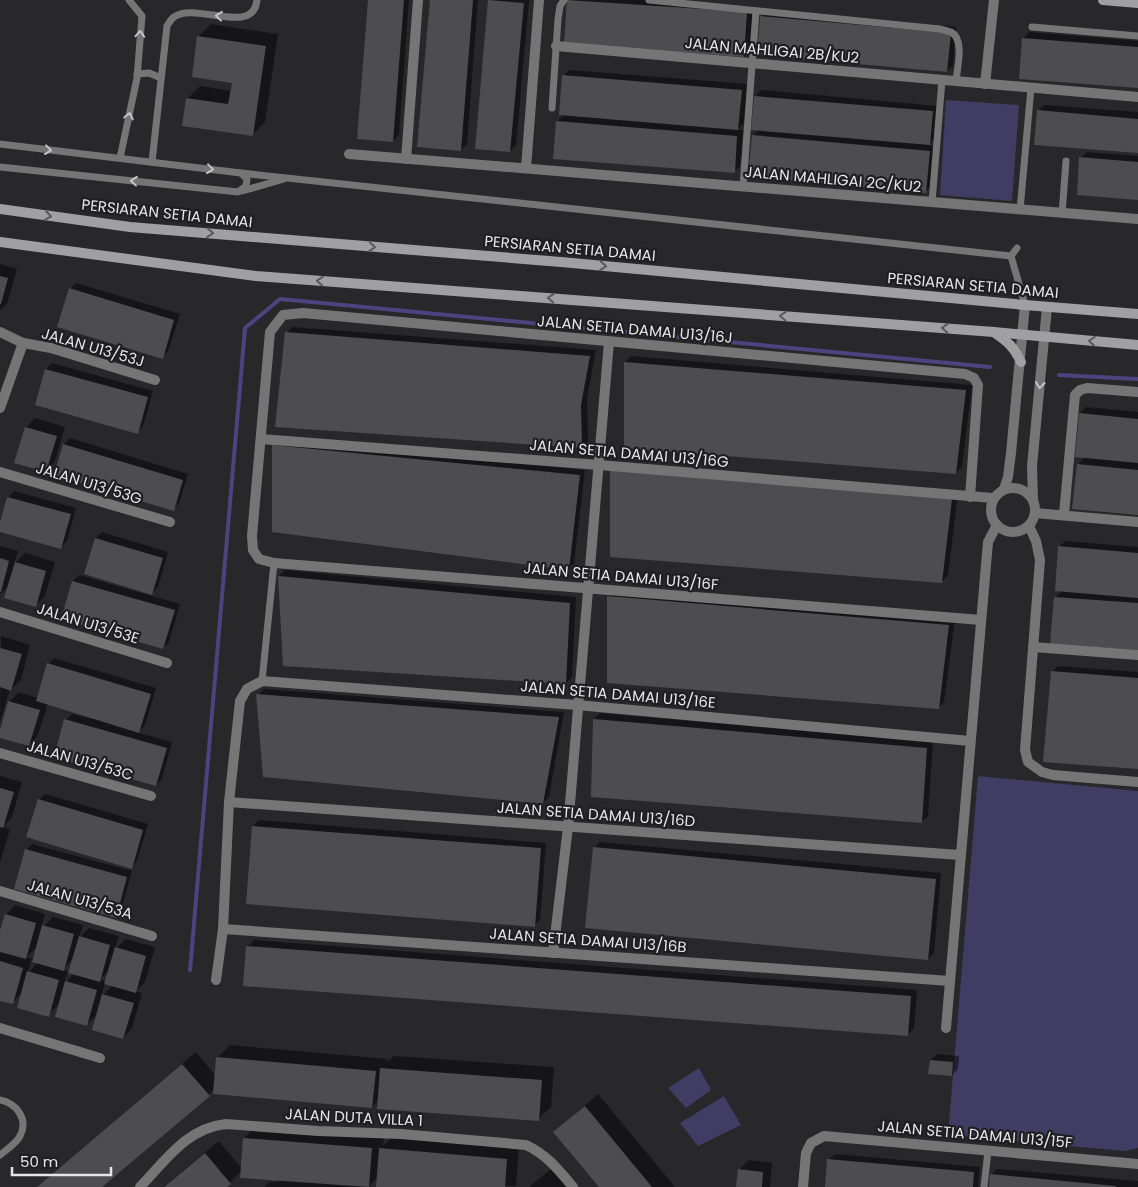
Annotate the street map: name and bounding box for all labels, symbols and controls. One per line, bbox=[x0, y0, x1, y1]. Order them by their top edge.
one-way arrow bbox=[215, 11, 223, 22]
one-way arrow bbox=[135, 30, 146, 38]
street label: JALAN MAHLIGAI 2B/KU2 bbox=[684, 32, 860, 68]
one-way arrow bbox=[123, 111, 134, 120]
one-way arrow bbox=[44, 144, 53, 154]
street label: JALAN MAHLIGAI 2C/KU2 bbox=[744, 161, 922, 197]
one-way arrow bbox=[206, 163, 214, 174]
one-way arrow bbox=[129, 176, 137, 187]
street label: PERSIARAN SETIA DAMAI bbox=[80, 194, 254, 232]
one-way arrow bbox=[45, 210, 53, 221]
one-way arrow bbox=[206, 227, 214, 238]
street label: PERSIARAN SETIA DAMAI bbox=[484, 230, 656, 266]
one-way arrow bbox=[368, 241, 376, 252]
one-way arrow bbox=[600, 260, 608, 271]
street label: PERSIARAN SETIA DAMAI bbox=[887, 267, 1059, 303]
one-way arrow bbox=[315, 276, 323, 287]
one-way arrow bbox=[547, 293, 555, 304]
street label: JALAN SETIA DAMAI U13/16J bbox=[536, 310, 734, 348]
one-way arrow bbox=[779, 311, 787, 322]
street label: JALAN U13/53J bbox=[39, 322, 147, 372]
one-way arrow bbox=[941, 323, 949, 334]
one-way arrow bbox=[1087, 336, 1095, 347]
one-way arrow bbox=[1035, 382, 1046, 390]
street label: JALAN SETIA DAMAI U13/16G bbox=[528, 434, 730, 472]
street label: JALAN U13/53G bbox=[33, 457, 145, 509]
street label: JALAN SETIA DAMAI U13/16F bbox=[523, 557, 720, 595]
street label: JALAN U13/53E bbox=[34, 597, 142, 649]
street label: JALAN SETIA DAMAI U13/16E bbox=[519, 675, 717, 713]
street label: JALAN U13/53C bbox=[24, 735, 136, 785]
street label: JALAN SETIA DAMAI U13/16D bbox=[496, 797, 696, 831]
street label: JALAN U13/53A bbox=[25, 874, 135, 924]
street label: JALAN SETIA DAMAI U13/16B bbox=[489, 923, 687, 957]
street label: JALAN DUTA VILLA 1 bbox=[285, 1103, 423, 1131]
street label: JALAN SETIA DAMAI U13/15F bbox=[877, 1115, 1074, 1153]
scale bar bbox=[12, 1144, 111, 1176]
text: 50 m bbox=[20, 1151, 58, 1172]

